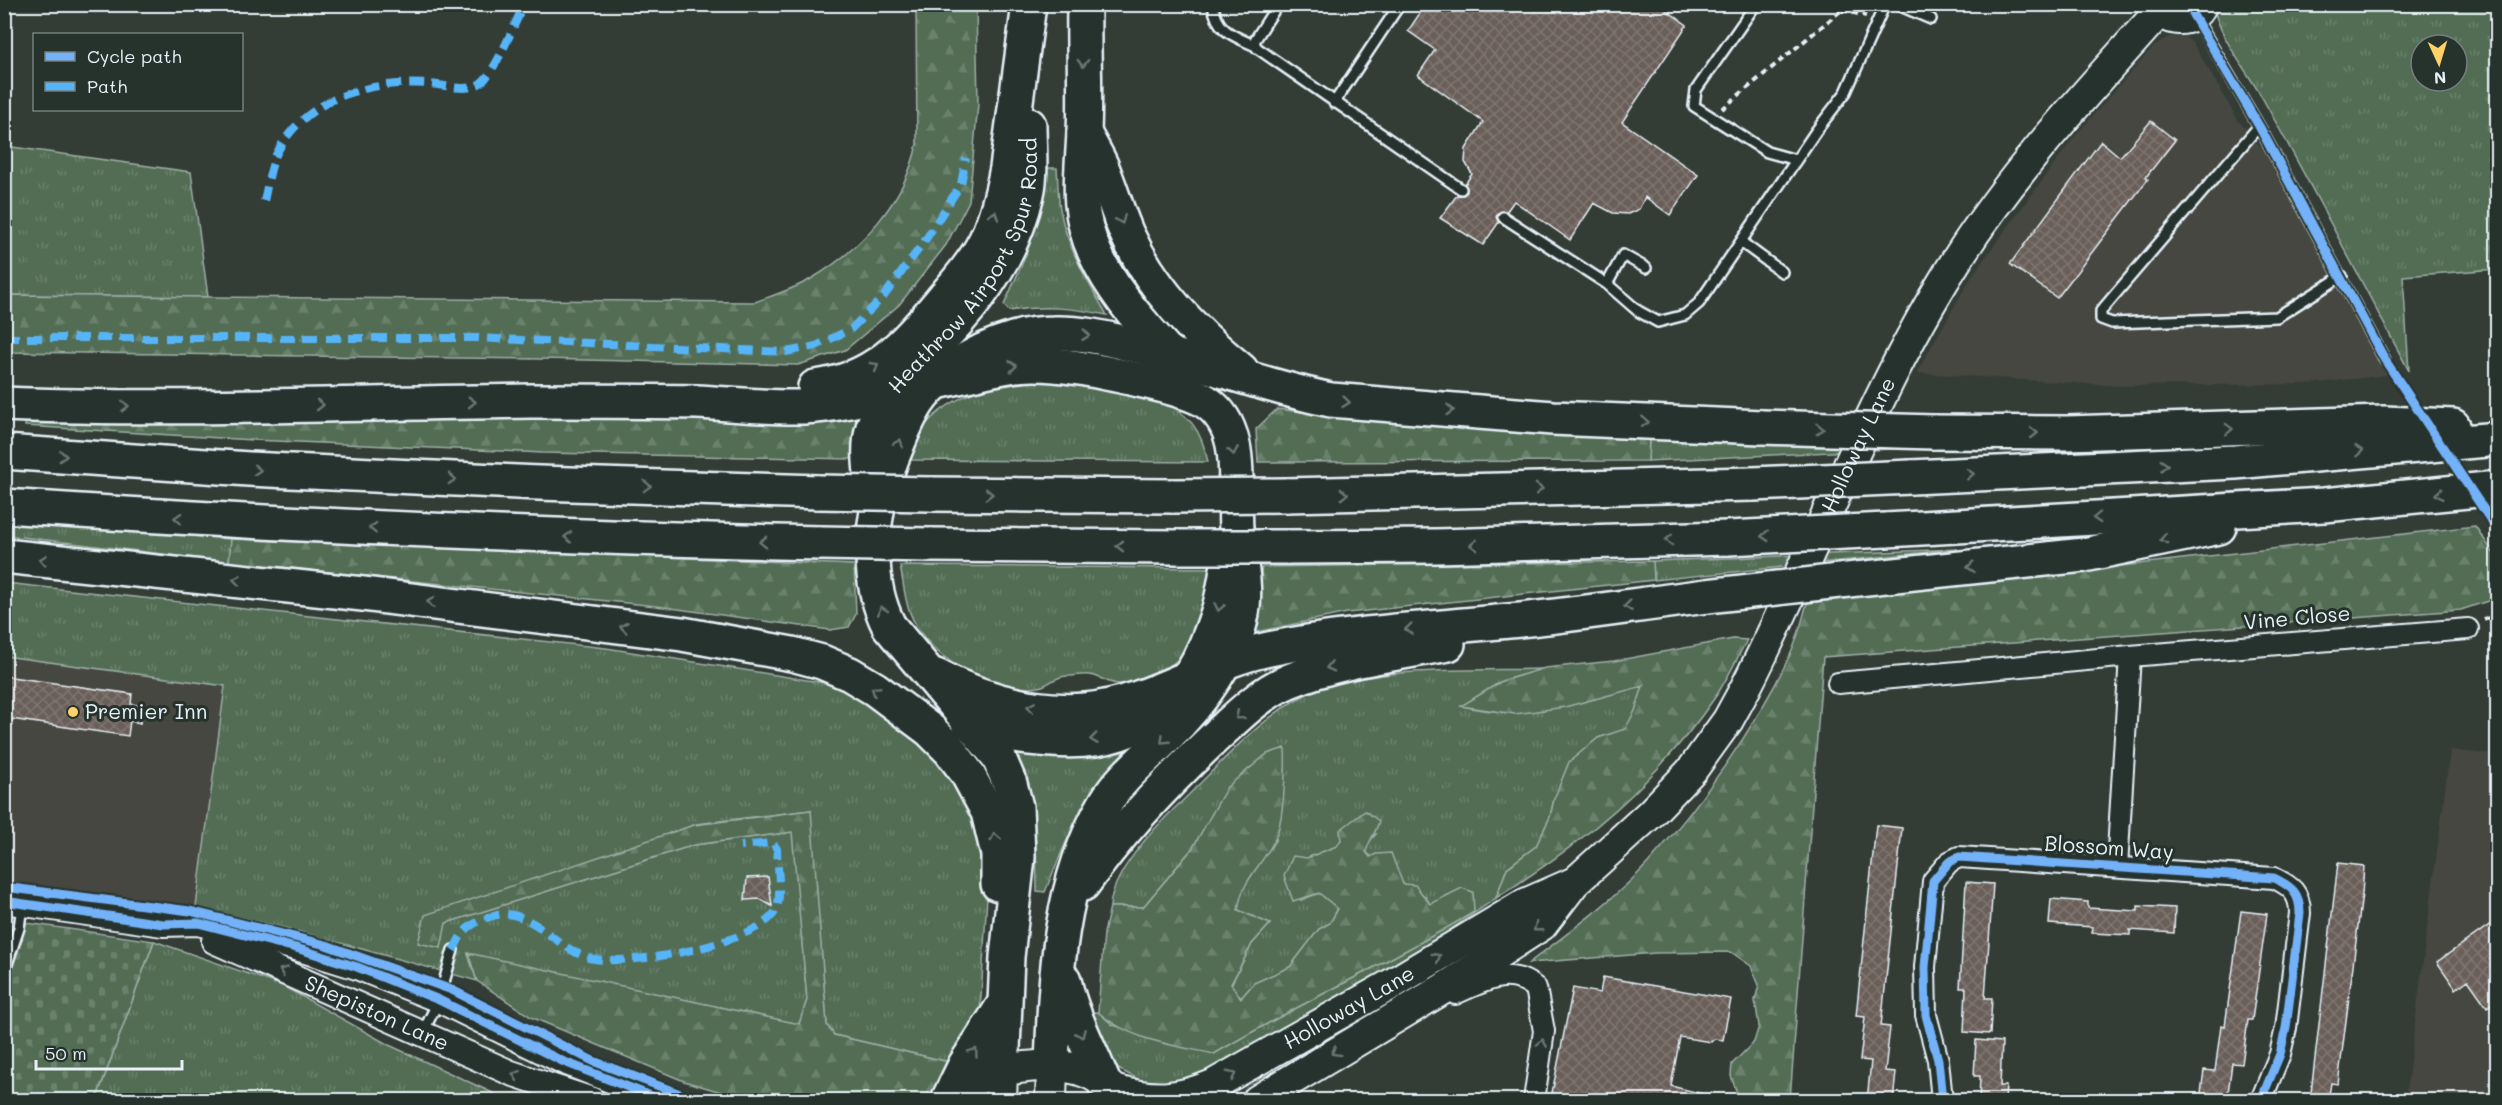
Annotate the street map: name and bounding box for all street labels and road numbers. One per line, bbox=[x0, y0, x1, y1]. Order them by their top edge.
street label: Heathrow Airport Spur Road bbox=[881, 137, 1042, 398]
street label: Holloway Lane bbox=[1814, 372, 1901, 516]
street label: Vine Close bbox=[2242, 598, 2351, 635]
street label: Blossom Way bbox=[2044, 829, 2175, 864]
street label: Holloway Lane bbox=[1278, 959, 1419, 1054]
street label: Shepiston Lane bbox=[301, 968, 454, 1056]

